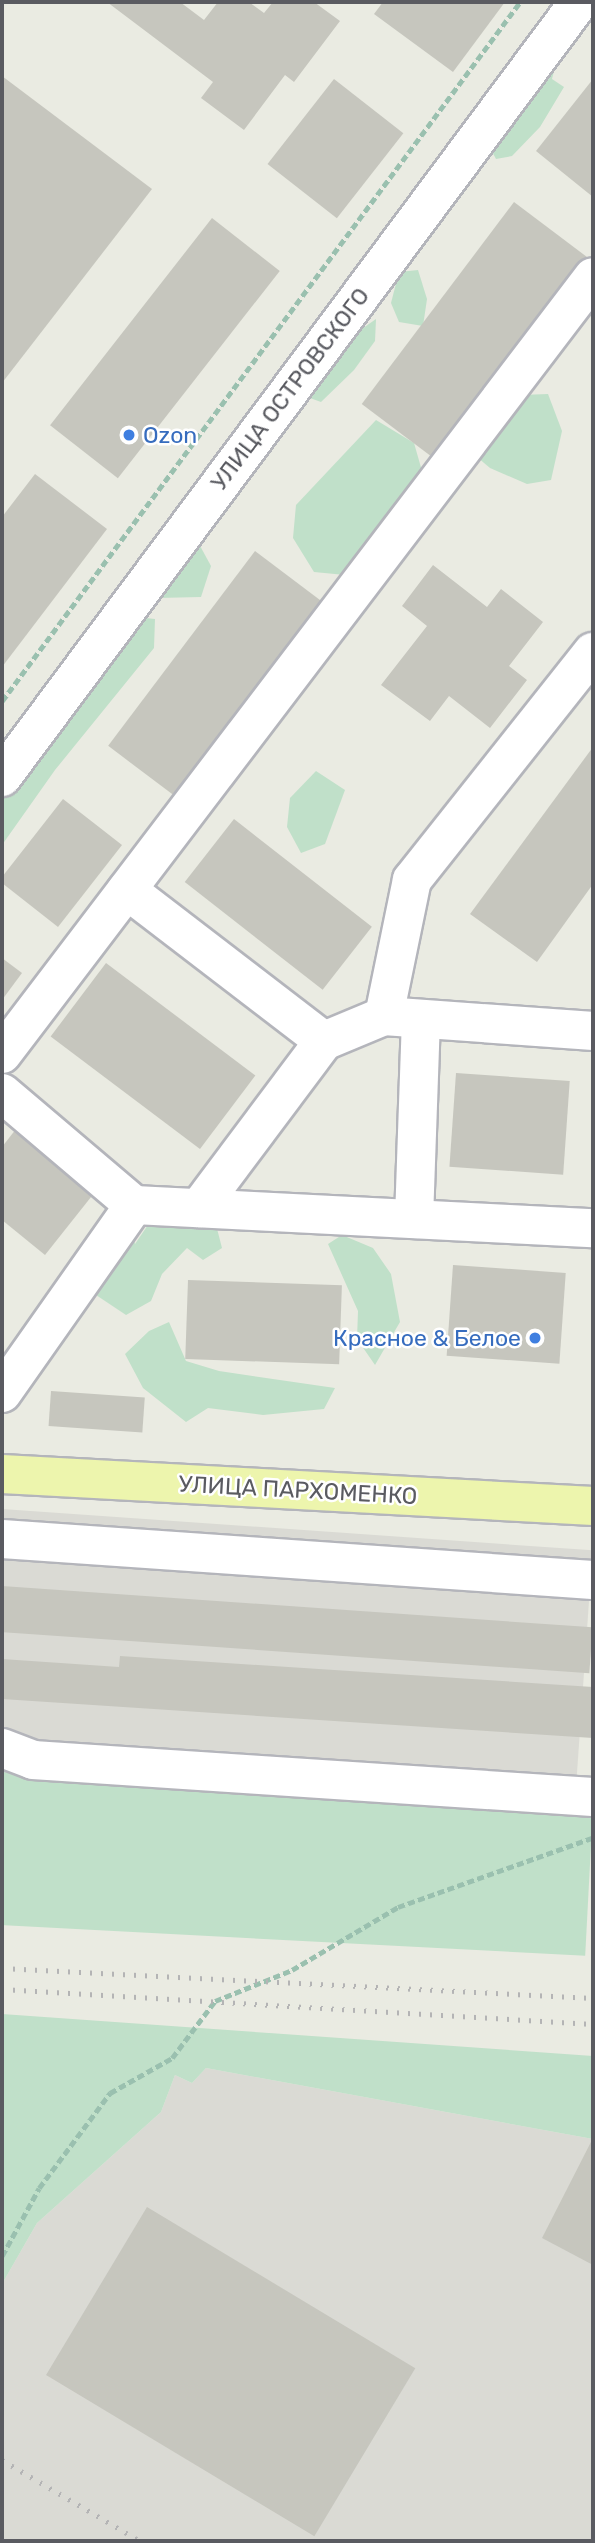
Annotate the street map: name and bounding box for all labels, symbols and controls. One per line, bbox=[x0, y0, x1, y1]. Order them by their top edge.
street label: УЛИЦА ОСТРОВСКОГО bbox=[205, 282, 375, 496]
place label: Ozon bbox=[143, 421, 197, 449]
marker: Ozon bbox=[121, 427, 137, 443]
place label: Красное & Белое bbox=[333, 1324, 521, 1352]
marker: Красное & Белое bbox=[527, 1330, 543, 1346]
street label: УЛИЦА ПАРХОМЕНКО bbox=[178, 1470, 418, 1510]

